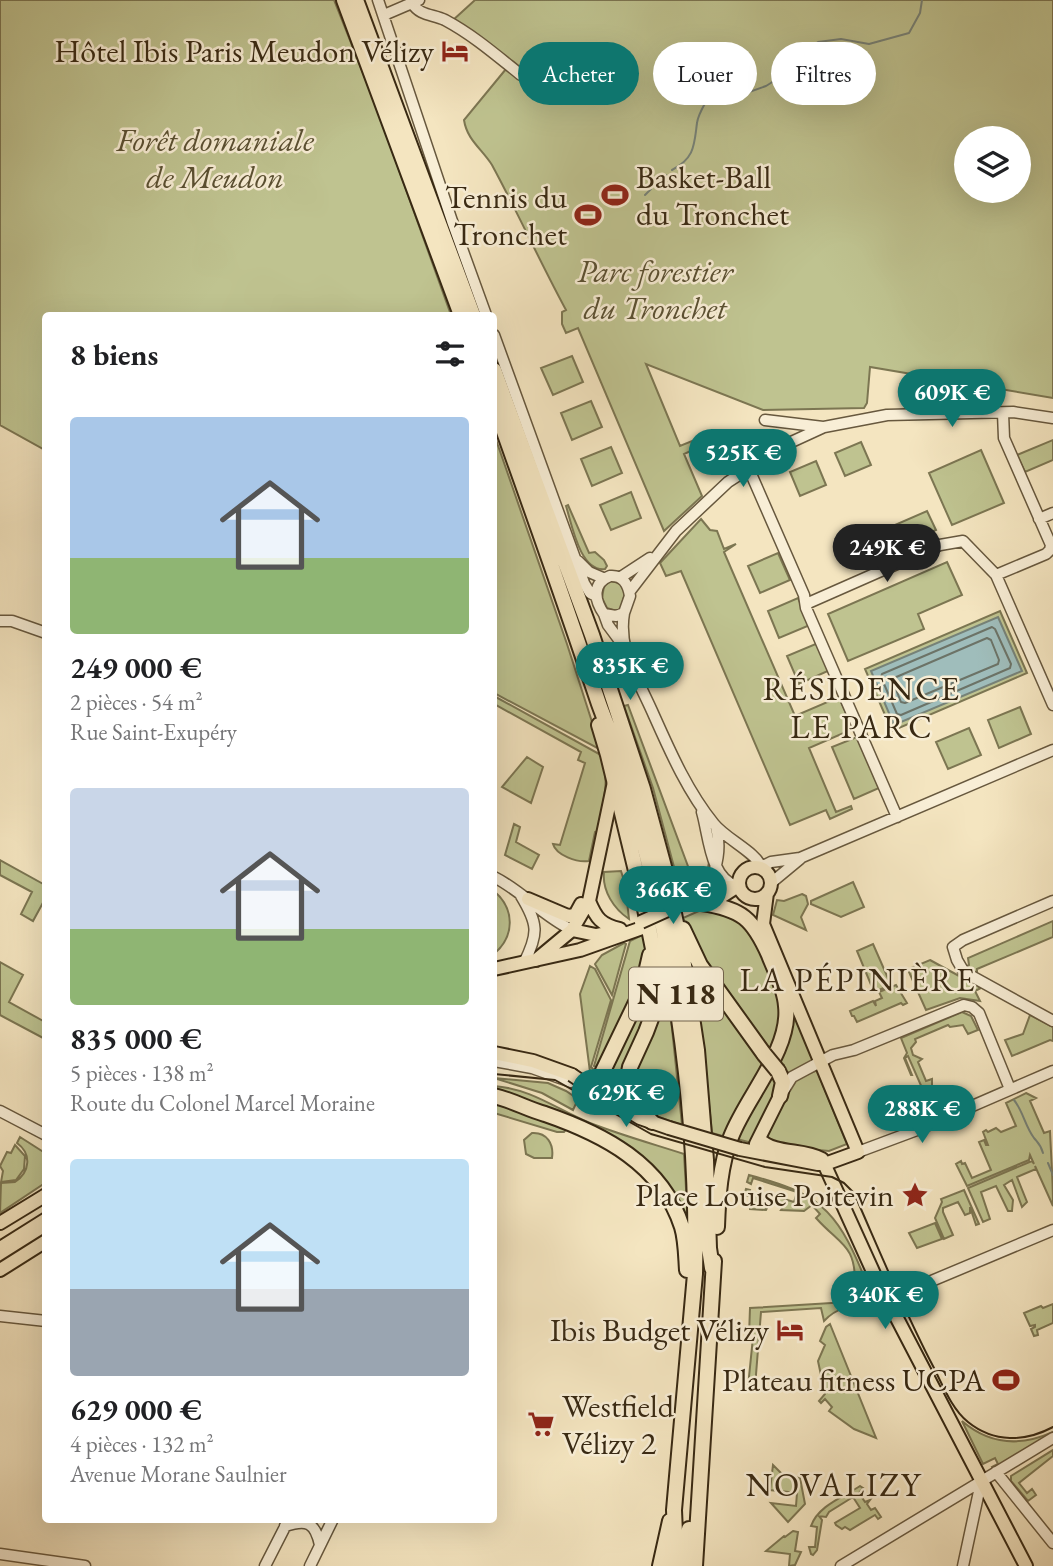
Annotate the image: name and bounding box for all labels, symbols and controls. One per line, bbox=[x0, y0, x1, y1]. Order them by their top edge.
place label: Hôtel Ibis Paris Meudon Vélizy bbox=[54, 30, 435, 72]
hotel icon: Hôtel Ibis Paris Meudon Vélizy bbox=[440, 36, 470, 66]
chip: Acheter bbox=[518, 42, 639, 105]
chip: Louer bbox=[653, 42, 757, 105]
chip: Filtres bbox=[771, 42, 876, 105]
park label: Forêt domaniale de Meudon bbox=[115, 119, 315, 198]
map controls bbox=[954, 126, 1031, 203]
button: layers bbox=[954, 126, 1031, 203]
place label: Basket-Ball du Tronchet bbox=[636, 156, 789, 235]
place label: Tennis du Tronchet bbox=[445, 176, 567, 255]
sports icon: Basket-Ball du Tronchet bbox=[600, 180, 630, 210]
sports icon: Tennis du Tronchet bbox=[573, 200, 603, 230]
park label: Parc forestier du Tronchet bbox=[577, 250, 735, 329]
text: 8 biens bbox=[70, 335, 158, 374]
icon: filters bbox=[431, 335, 469, 373]
pin: 609K € bbox=[895, 370, 1009, 429]
text: 609K € bbox=[914, 377, 990, 407]
pin: 525K € bbox=[686, 430, 800, 489]
text: 525K € bbox=[705, 437, 781, 467]
icon: home bbox=[207, 462, 333, 588]
pin: 249K € bbox=[830, 524, 944, 584]
text: 249K € bbox=[849, 532, 925, 562]
pin: 835K € bbox=[573, 642, 687, 702]
text: 249 000 € bbox=[70, 648, 202, 687]
text: 835K € bbox=[592, 650, 668, 680]
district label: RÉSIDENCE LE PARC bbox=[763, 667, 961, 748]
text: 2 pièces · 54 m² bbox=[70, 687, 203, 717]
text: Rue Saint-Exupéry bbox=[70, 717, 237, 747]
icon: home bbox=[207, 833, 333, 959]
pin: 366K € bbox=[616, 866, 730, 926]
text: 366K € bbox=[635, 874, 711, 904]
district label: LA PÉPINIÈRE bbox=[739, 958, 977, 1001]
road number: N 118 bbox=[629, 968, 723, 1020]
text: 835 000 € bbox=[70, 1019, 202, 1058]
text: 5 pièces · 138 m² bbox=[70, 1058, 214, 1088]
pin: 629K € bbox=[569, 1070, 683, 1129]
text: 629K € bbox=[588, 1077, 664, 1107]
pin: 288K € bbox=[865, 1086, 979, 1145]
text: Route du Colonel Marcel Moraine bbox=[70, 1088, 375, 1118]
text: 288K € bbox=[884, 1093, 960, 1123]
place label: Place Louise Poitevin bbox=[635, 1174, 894, 1216]
place icon: Place Louise Poitevin bbox=[900, 1180, 930, 1210]
icon: home bbox=[207, 1204, 333, 1330]
pin: 340K € bbox=[828, 1272, 942, 1331]
text: 340K € bbox=[847, 1279, 923, 1309]
place label: Ibis Budget Vélizy bbox=[550, 1309, 770, 1351]
hotel icon: Ibis Budget Vélizy bbox=[775, 1315, 805, 1345]
place label: Plateau fitness UCPA bbox=[722, 1359, 986, 1401]
sports icon: Plateau fitness UCPA bbox=[991, 1365, 1021, 1395]
place label: Westfield Vélizy 2 bbox=[562, 1385, 675, 1464]
text: 629 000 € bbox=[70, 1390, 202, 1429]
supermarket icon: Westfield Vélizy 2 bbox=[526, 1409, 556, 1439]
text: 4 pièces · 132 m² bbox=[70, 1429, 214, 1459]
text: Avenue Morane Saulnier bbox=[70, 1459, 287, 1489]
district label: NOVALIZY bbox=[746, 1463, 922, 1506]

